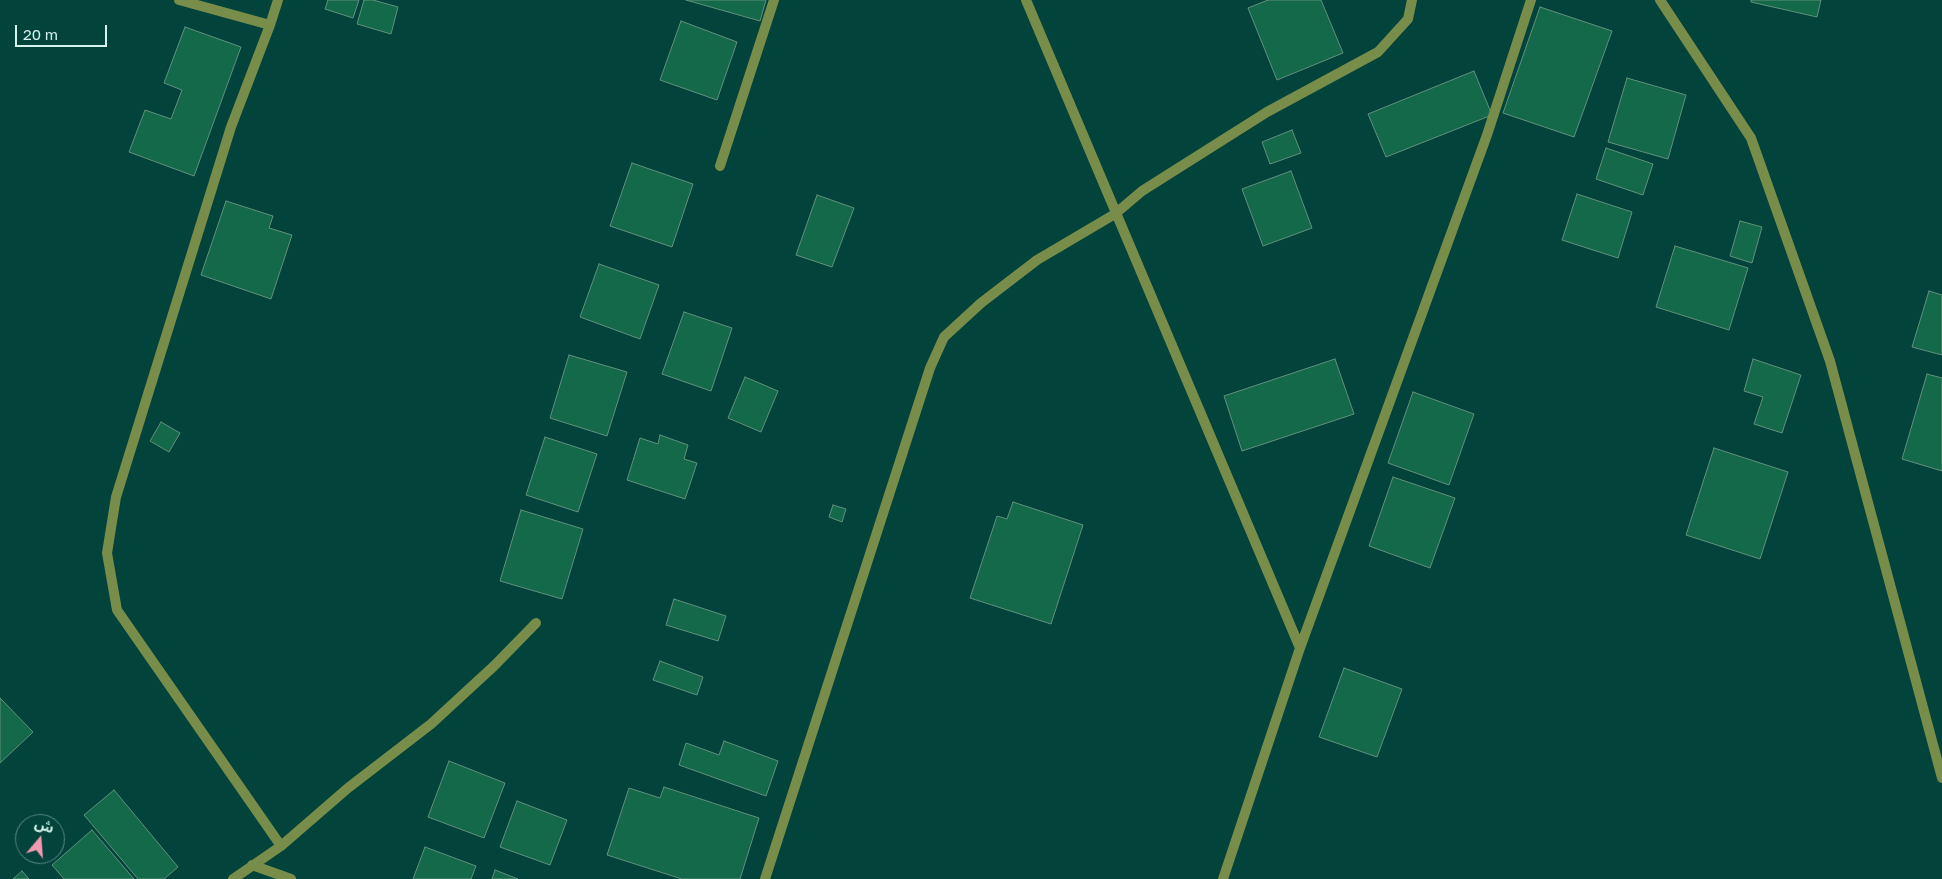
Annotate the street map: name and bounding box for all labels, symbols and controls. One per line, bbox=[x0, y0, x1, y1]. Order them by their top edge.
scale bar bbox=[18, 15, 110, 47]
text: 20 m bbox=[23, 25, 58, 43]
north arrow bbox=[15, 814, 65, 864]
text: ش bbox=[33, 814, 56, 836]

